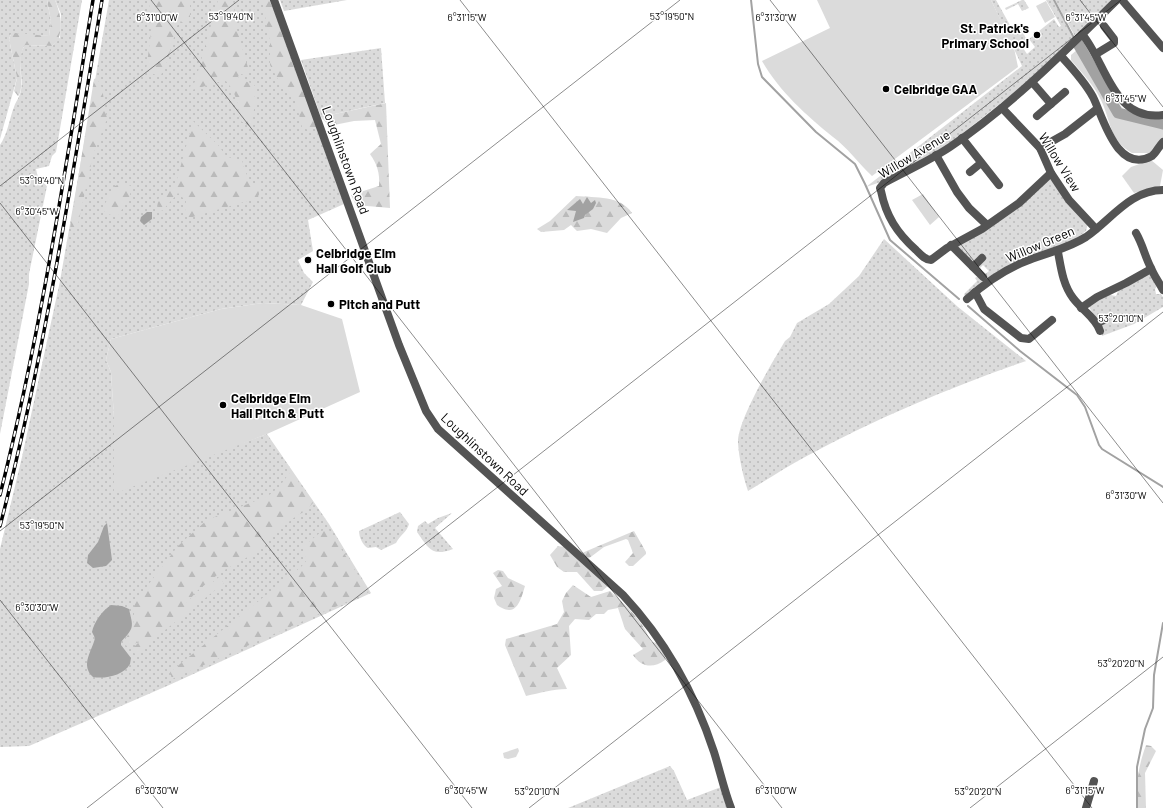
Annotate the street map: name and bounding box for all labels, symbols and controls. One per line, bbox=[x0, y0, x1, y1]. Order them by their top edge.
text: 53°19'40"N bbox=[209, 10, 253, 22]
text: 53°19'50"N bbox=[650, 10, 694, 22]
text: 6°31'00"W bbox=[136, 11, 178, 23]
text: 6°31'15"W bbox=[448, 11, 487, 23]
text: 6°31'30"W bbox=[755, 11, 797, 23]
text: 6°31'45"W bbox=[1066, 11, 1107, 23]
place label: St. Patrick's Primary School bbox=[942, 20, 1029, 51]
marker: St. Patrick's Primary School bbox=[1032, 30, 1042, 40]
place label: Celbridge GAA bbox=[894, 81, 978, 97]
marker: Celbridge GAA bbox=[881, 84, 891, 94]
text: 6°31'45"W bbox=[1106, 92, 1147, 104]
street label: Loughlinstown Road bbox=[319, 104, 373, 216]
street label: Willow Avenue bbox=[875, 126, 953, 182]
street label: Willow View bbox=[1036, 130, 1084, 194]
text: 53°19'40"N bbox=[20, 174, 64, 186]
text: 6°30'45"W bbox=[15, 205, 59, 217]
street label: Willow Green bbox=[1003, 222, 1077, 266]
place label: Celbridge Elm Hall Golf Club bbox=[316, 245, 396, 276]
marker: Celbridge Elm Hall Golf Club bbox=[303, 255, 313, 265]
place label: Pitch and Putt bbox=[339, 296, 420, 312]
marker: Pitch and Putt bbox=[326, 299, 336, 309]
text: 53°20'10"N bbox=[1099, 312, 1143, 324]
place label: Celbridge Elm Hall Pitch & Putt bbox=[231, 390, 324, 421]
marker: Celbridge Elm Hall Pitch & Putt bbox=[218, 400, 228, 410]
street label: Loughlinstown Road bbox=[438, 409, 532, 499]
text: 6°31'30"W bbox=[1105, 489, 1147, 501]
text: 53°19'50"N bbox=[20, 519, 64, 531]
text: 6°30'30"W bbox=[15, 601, 59, 613]
text: 53°20'20"N bbox=[1098, 657, 1144, 669]
text: 6°30'30"W bbox=[135, 784, 179, 796]
text: 6°30'45"W bbox=[444, 784, 488, 796]
text: 6°31'00"W bbox=[755, 784, 797, 796]
text: 6°31'15"W bbox=[1066, 784, 1105, 796]
text: 53°20'10"N bbox=[515, 785, 559, 797]
text: 53°20'20"N bbox=[955, 785, 1001, 797]

